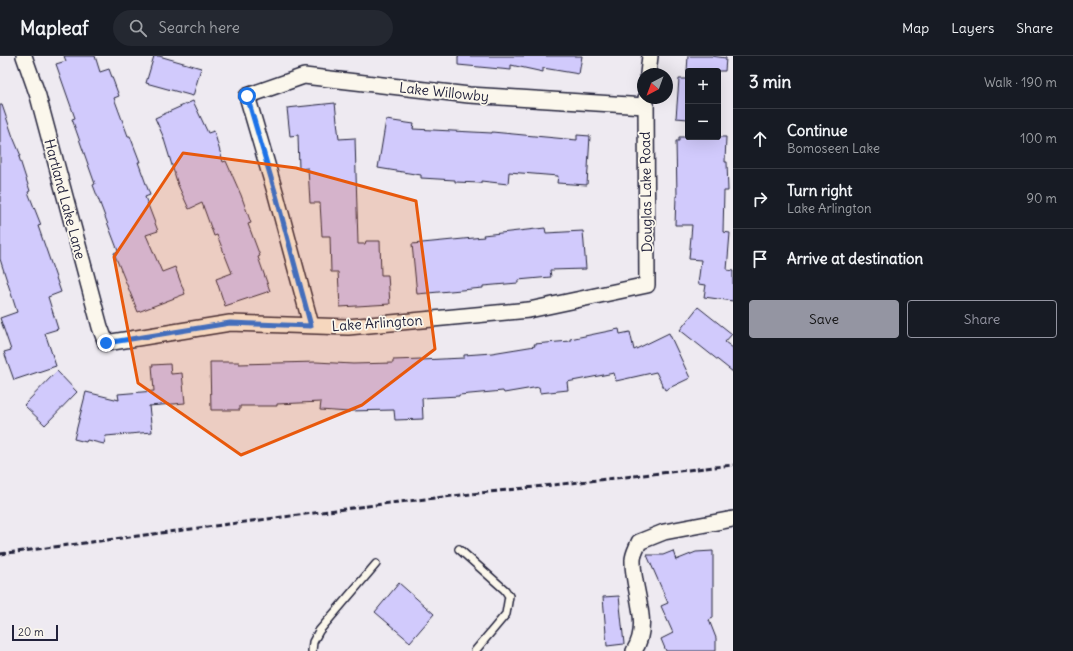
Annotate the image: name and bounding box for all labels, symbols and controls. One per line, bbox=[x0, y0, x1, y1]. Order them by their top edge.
search box bbox=[113, 10, 393, 46]
text: Mapleaf bbox=[20, 16, 89, 40]
icon: search bbox=[127, 17, 149, 39]
text: Search here bbox=[159, 18, 240, 37]
text: Map bbox=[902, 19, 929, 37]
text: Layers bbox=[951, 19, 994, 37]
text: Share bbox=[1016, 19, 1053, 37]
north arrow bbox=[637, 68, 673, 104]
map controls bbox=[685, 68, 721, 140]
button: + bbox=[685, 68, 721, 104]
text: 3 min bbox=[749, 71, 791, 93]
text: Walk · 190 m bbox=[984, 74, 1057, 91]
street label: Lake Willowby bbox=[398, 78, 490, 106]
route start bbox=[238, 87, 256, 105]
button: − bbox=[685, 104, 721, 140]
text: Continue bbox=[787, 121, 848, 140]
icon: ahead bbox=[749, 128, 771, 150]
text: 100 m bbox=[1020, 130, 1057, 147]
street label: Douglas Lake Road bbox=[636, 131, 656, 253]
street label: Hartland Lake Lane bbox=[40, 137, 90, 261]
text: Bomoseen Lake bbox=[787, 140, 880, 157]
text: Turn right bbox=[787, 181, 852, 200]
icon: right bbox=[749, 188, 771, 210]
text: 90 m bbox=[1026, 190, 1057, 207]
text: Lake Arlington bbox=[787, 200, 872, 217]
icon: arrive bbox=[749, 248, 771, 270]
text: Arrive at destination bbox=[787, 249, 923, 268]
button: Save bbox=[749, 300, 899, 338]
button: Share bbox=[907, 300, 1057, 338]
street label: Lake Arlington bbox=[331, 311, 423, 335]
route end bbox=[97, 334, 115, 352]
scale bar bbox=[12, 623, 58, 642]
text: 20 m bbox=[18, 625, 44, 639]

